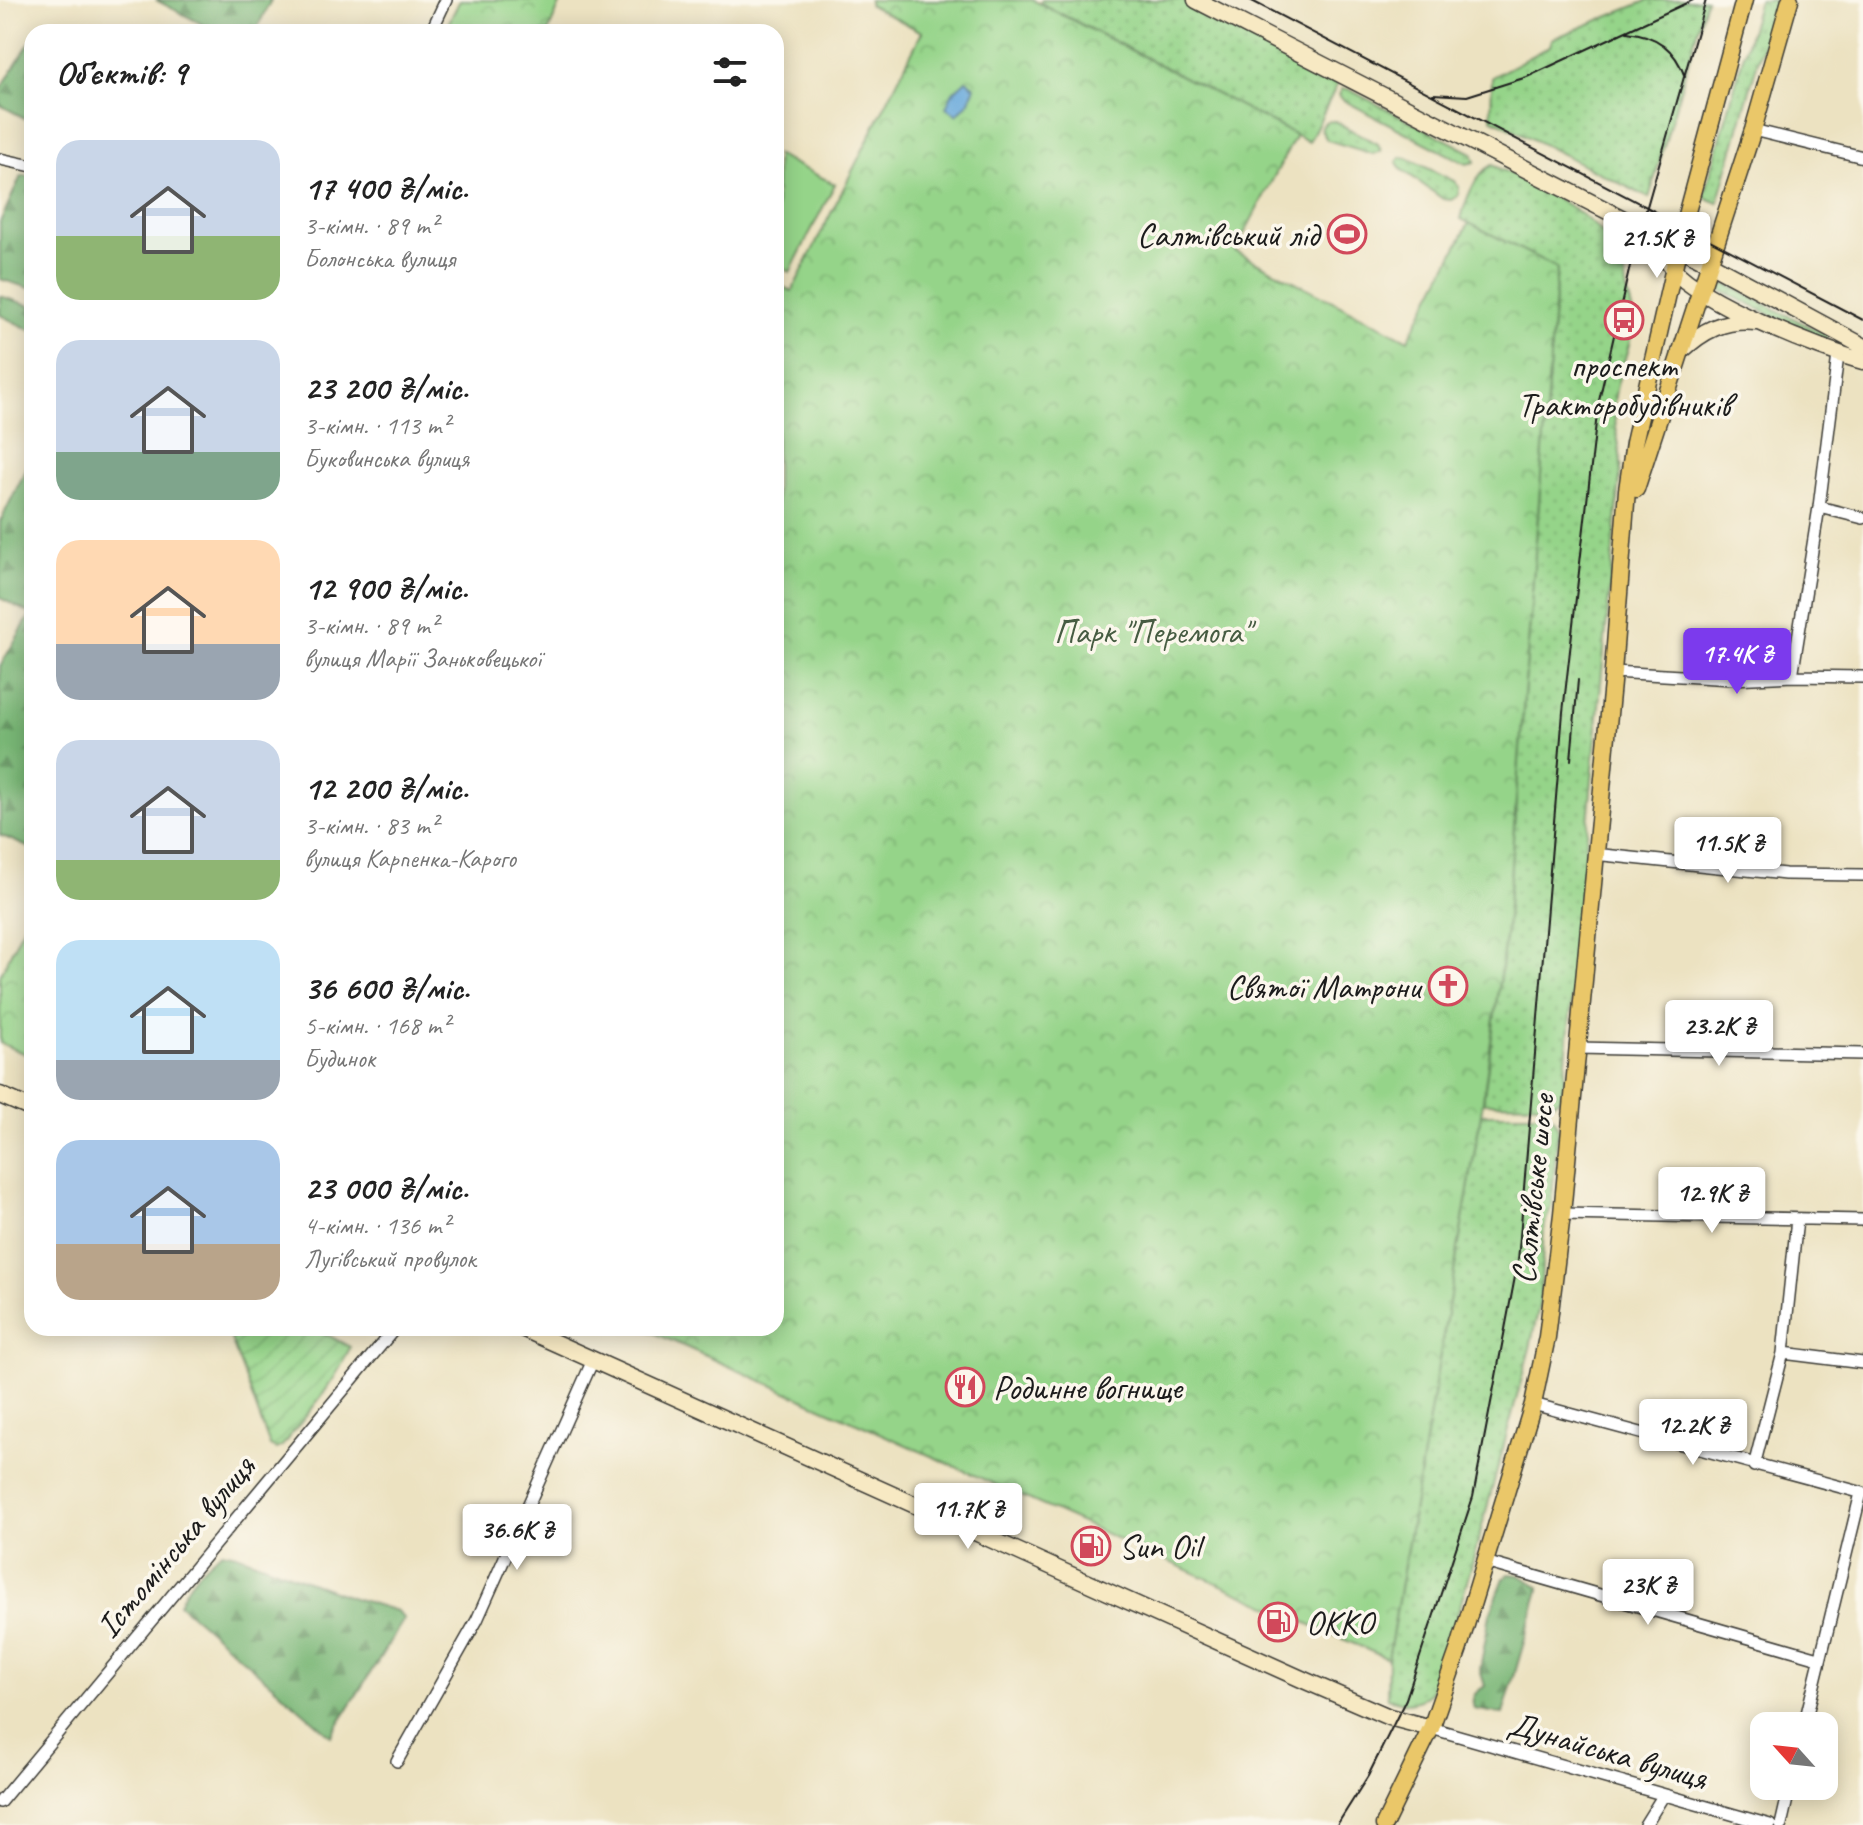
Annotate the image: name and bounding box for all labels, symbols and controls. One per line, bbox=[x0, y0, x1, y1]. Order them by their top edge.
icon: filters bbox=[708, 50, 752, 94]
text: Об’єктів: 9 bbox=[56, 51, 187, 94]
text: 17 400 ₴/міс. bbox=[304, 166, 468, 209]
icon: home bbox=[120, 172, 216, 268]
text: 3-кімн. · 89 m² bbox=[304, 209, 438, 242]
pin: 21.5K ₴ bbox=[1583, 212, 1731, 280]
place label: Салтівський лід bbox=[1137, 213, 1322, 256]
sports icon: Салтівський лід bbox=[1326, 213, 1368, 255]
text: 21.5K ₴ bbox=[1621, 221, 1693, 254]
text: Болонська вулиця bbox=[304, 242, 455, 275]
bus stop icon: проспект Тракторобудівників bbox=[1603, 299, 1645, 341]
place label: проспект Тракторобудівників bbox=[1518, 344, 1738, 426]
text: 23 200 ₴/міс. bbox=[304, 366, 468, 409]
icon: home bbox=[120, 372, 216, 468]
text: 3-кімн. · 113 m² bbox=[304, 409, 450, 442]
text: Буковинська вулиця bbox=[304, 442, 469, 475]
text: 12 900 ₴/міс. bbox=[304, 566, 468, 609]
icon: home bbox=[120, 572, 216, 668]
text: 3-кімн. · 89 m² bbox=[304, 609, 438, 642]
park label: Парк "Перемога" bbox=[1054, 610, 1257, 653]
pin: 17.4K ₴ bbox=[1663, 628, 1811, 696]
text: 17.4K ₴ bbox=[1701, 637, 1773, 670]
text: вулиця Марії Заньковецької bbox=[304, 642, 541, 675]
text: 12 200 ₴/міс. bbox=[304, 766, 468, 809]
icon: home bbox=[120, 772, 216, 868]
text: 3-кімн. · 83 m² bbox=[304, 809, 438, 842]
pin: 11.5K ₴ bbox=[1654, 817, 1802, 885]
text: 11.5K ₴ bbox=[1692, 826, 1764, 859]
text: вулиця Карпенка-Карого bbox=[304, 842, 516, 875]
place label: Святої Матрони bbox=[1227, 965, 1423, 1008]
church icon: Святої Матрони bbox=[1427, 965, 1469, 1007]
text: 36 600 ₴/міс. bbox=[304, 966, 470, 1009]
icon: home bbox=[120, 972, 216, 1068]
pin: 23.2K ₴ bbox=[1645, 1000, 1793, 1068]
text: 5-кімн. · 168 m² bbox=[304, 1009, 450, 1042]
text: 23.2K ₴ bbox=[1683, 1009, 1755, 1042]
text: Будинок bbox=[304, 1042, 375, 1075]
street label: Салтівське шосе bbox=[1501, 1090, 1564, 1286]
text: 23 000 ₴/міс. bbox=[304, 1166, 468, 1209]
pin: 12.9K ₴ bbox=[1638, 1167, 1786, 1235]
icon: home bbox=[120, 1172, 216, 1268]
text: 12.9K ₴ bbox=[1676, 1176, 1748, 1209]
text: 4-кімн. · 136 m² bbox=[304, 1209, 450, 1242]
text: Лугівський провулок bbox=[304, 1242, 476, 1275]
restaurant icon: Родинне вогнище bbox=[944, 1366, 986, 1408]
place label: Родинне вогнище bbox=[993, 1366, 1184, 1409]
pin: 12.2K ₴ bbox=[1619, 1399, 1767, 1467]
text: 12.2K ₴ bbox=[1657, 1408, 1729, 1441]
street label: Істомінська вулиця bbox=[87, 1445, 265, 1646]
pin: 11.7K ₴ bbox=[894, 1483, 1042, 1551]
text: 11.7K ₴ bbox=[932, 1492, 1004, 1525]
pin: 36.6K ₴ bbox=[443, 1504, 591, 1572]
text: 36.6K ₴ bbox=[481, 1513, 553, 1546]
fuel station icon: Sun Oil bbox=[1070, 1525, 1112, 1567]
place label: Sun Oil bbox=[1119, 1525, 1206, 1568]
pin: 23K ₴ bbox=[1592, 1559, 1704, 1627]
text: 23K ₴ bbox=[1621, 1568, 1675, 1601]
fuel station icon: ОККО bbox=[1257, 1601, 1299, 1643]
place label: ОККО bbox=[1306, 1601, 1377, 1644]
street label: Дунайська вулиця bbox=[1504, 1702, 1714, 1800]
north arrow bbox=[1750, 1712, 1838, 1800]
map controls bbox=[1750, 1712, 1838, 1800]

